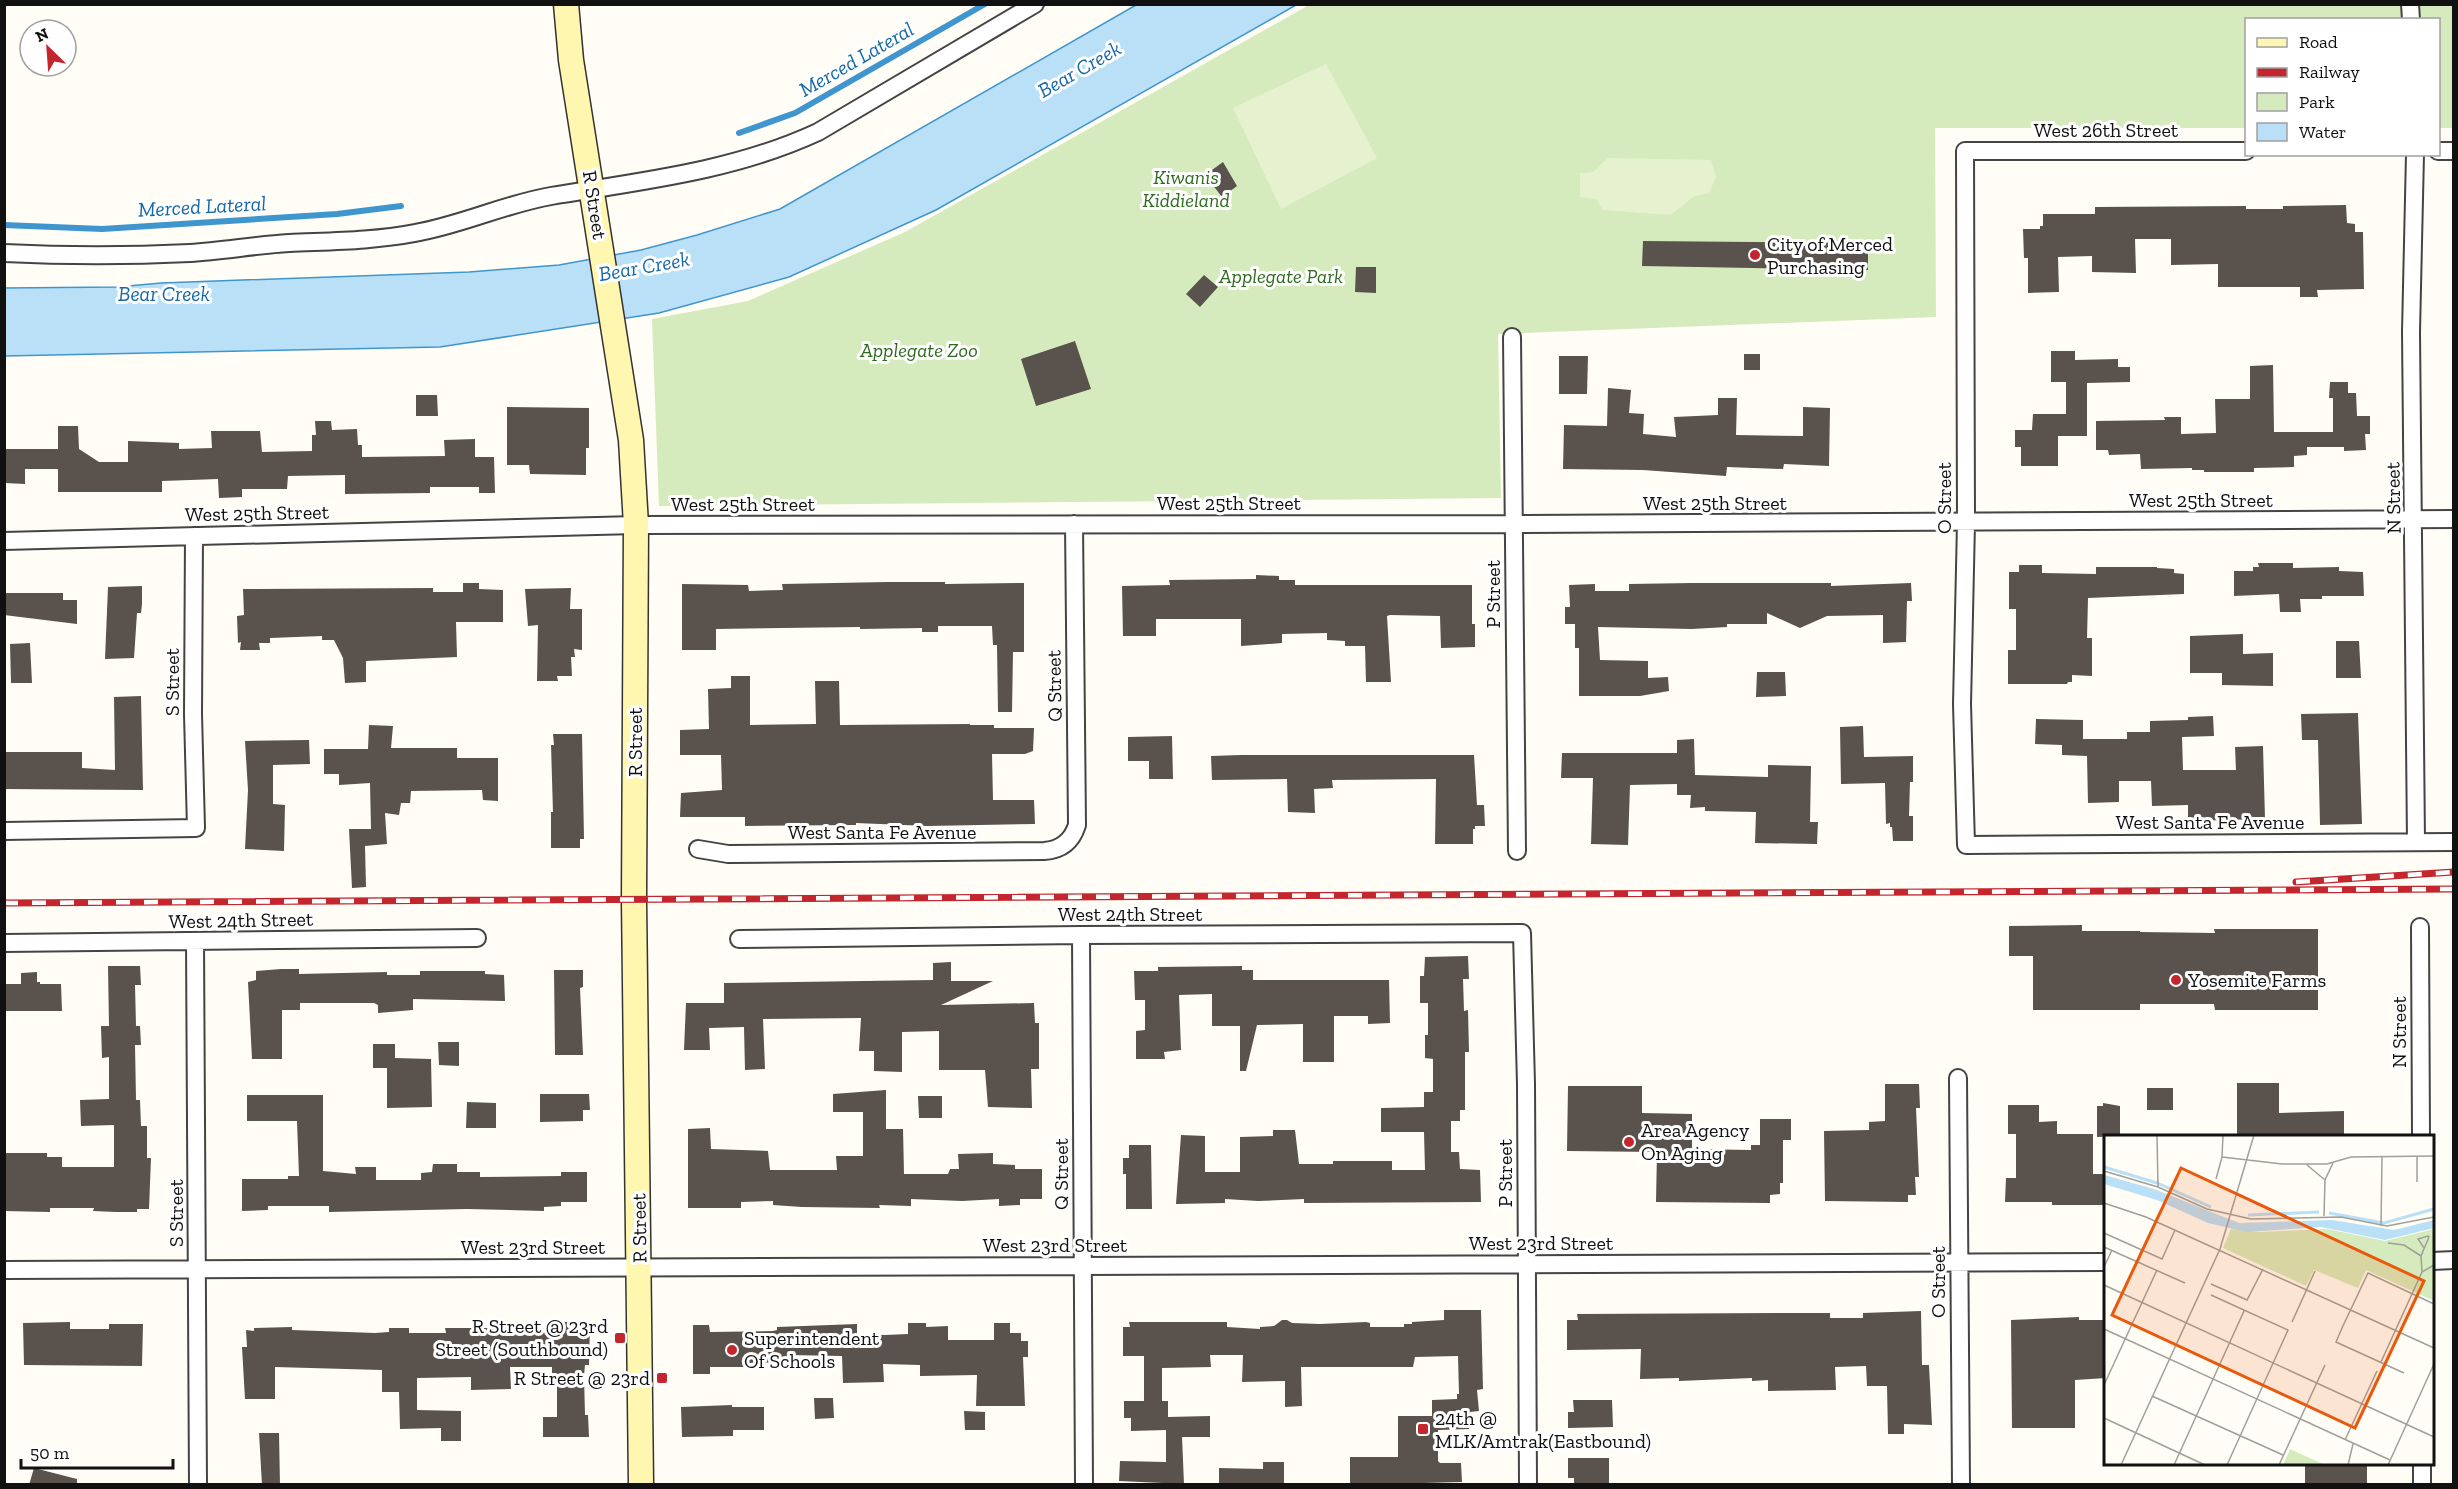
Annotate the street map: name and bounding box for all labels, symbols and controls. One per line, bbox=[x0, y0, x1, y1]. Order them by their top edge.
water label: Merced Lateral bbox=[794, 16, 918, 102]
north arrow bbox=[18, 18, 78, 78]
legend bbox=[2245, 18, 2440, 156]
text: N bbox=[32, 24, 51, 46]
text: Road bbox=[2299, 31, 2338, 53]
water label: Bear Creek bbox=[1033, 35, 1125, 103]
text: Railway bbox=[2299, 61, 2361, 83]
text: Park bbox=[2299, 91, 2335, 113]
street label: West 26th Street bbox=[2034, 118, 2179, 142]
text: Water bbox=[2299, 121, 2346, 143]
park label: Kiwanis Kiddieland bbox=[1142, 165, 1230, 212]
street label: R Street bbox=[578, 169, 612, 242]
water label: Merced Lateral bbox=[137, 190, 267, 222]
place label: City of Merced Purchasing bbox=[1767, 232, 1893, 279]
water label: Bear Creek bbox=[597, 246, 691, 286]
marker: City of Merced Purchasing bbox=[1748, 248, 1762, 262]
park label: Applegate Park bbox=[1218, 264, 1343, 288]
water label: Bear Creek bbox=[118, 281, 210, 306]
park label: Applegate Zoo bbox=[859, 338, 978, 362]
street label: N Street bbox=[2380, 461, 2406, 534]
street label: O Street bbox=[1932, 462, 1956, 534]
street label: West 25th Street bbox=[2129, 488, 2274, 512]
street label: West 25th Street bbox=[1157, 491, 1302, 515]
street label: West 25th Street bbox=[1643, 491, 1788, 515]
street label: West 25th Street bbox=[671, 492, 816, 516]
street label: West 25th Street bbox=[185, 500, 330, 526]
street label: P Street bbox=[1481, 559, 1505, 628]
street label: S Street bbox=[160, 647, 184, 716]
street label: Q Street bbox=[1041, 649, 1067, 722]
street label: R Street bbox=[623, 707, 647, 777]
street label: West Santa Fe Avenue bbox=[2116, 810, 2304, 834]
street label: West Santa Fe Avenue bbox=[788, 820, 976, 844]
street label: West 24th Street bbox=[1058, 902, 1203, 926]
street label: West 24th Street bbox=[168, 907, 314, 933]
place label: Yosemite Farms bbox=[2187, 968, 2326, 992]
marker: Yosemite Farms bbox=[2169, 973, 2183, 987]
street label: N Street bbox=[2387, 995, 2411, 1068]
place label: Area Agency On Aging bbox=[1641, 1118, 1750, 1165]
marker: Area Agency On Aging bbox=[1622, 1135, 1636, 1149]
inset map bbox=[2104, 1135, 2434, 1465]
street label: Q Street bbox=[1049, 1137, 1073, 1210]
street label: P Street bbox=[1493, 1138, 1517, 1207]
street label: S Street bbox=[164, 1178, 188, 1247]
street label: R Street bbox=[626, 1192, 652, 1263]
street label: West 23rd Street bbox=[1469, 1231, 1614, 1255]
street label: West 23rd Street bbox=[983, 1233, 1128, 1257]
street label: West 23rd Street bbox=[461, 1235, 606, 1259]
street label: O Street bbox=[1926, 1246, 1950, 1318]
place label: R Street @ 23rd Street (Southbound) bbox=[435, 1314, 608, 1361]
place label: Superintendent Of Schools bbox=[744, 1326, 880, 1373]
marker: R Street @ 23rd Street (Southbound) bbox=[613, 1331, 627, 1345]
marker: Superintendent Of Schools bbox=[725, 1343, 739, 1357]
place label: R Street @ 23rd bbox=[514, 1366, 650, 1390]
marker: R Street @ 23rd bbox=[655, 1371, 669, 1385]
place label: 24th @ MLK/Amtrak(Eastbound) bbox=[1435, 1406, 1651, 1453]
marker: 24th @ MLK/Amtrak(Eastbound) bbox=[1416, 1422, 1430, 1436]
scale bar bbox=[21, 1432, 172, 1470]
text: 50 m bbox=[30, 1442, 70, 1464]

